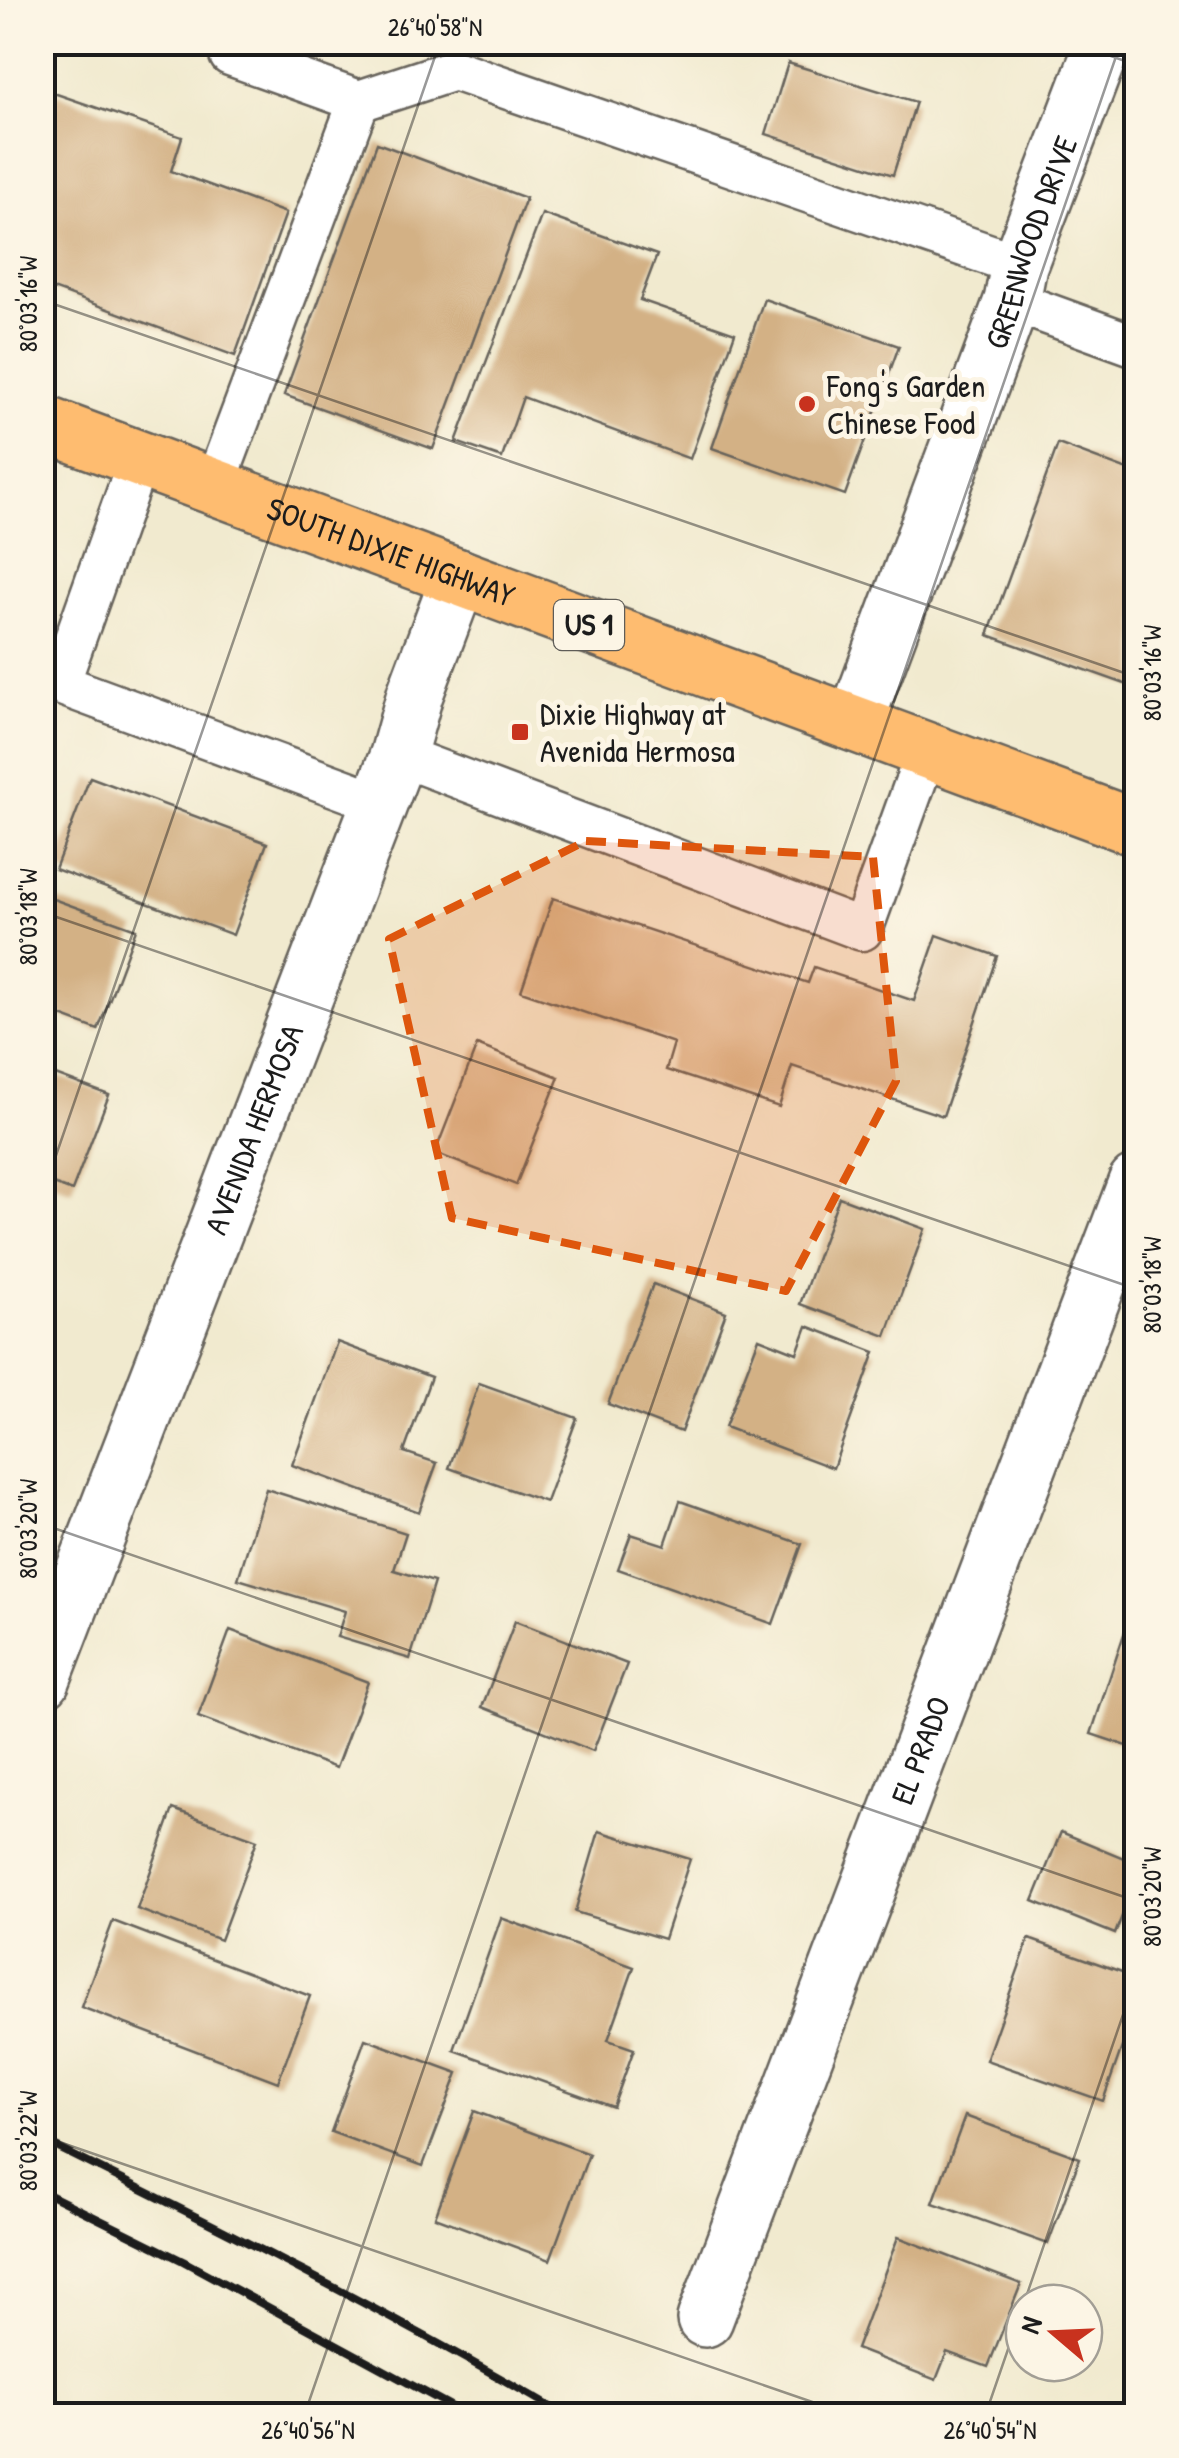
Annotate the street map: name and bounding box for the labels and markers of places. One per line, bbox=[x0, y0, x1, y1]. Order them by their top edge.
place label: Fong's Garden Chinese Food bbox=[826, 364, 985, 444]
marker: Fong's Garden Chinese Food bbox=[796, 393, 818, 415]
place label: Dixie Highway at Avenida Hermosa bbox=[540, 692, 735, 772]
marker: Dixie Highway at Avenida Hermosa bbox=[509, 721, 531, 743]

